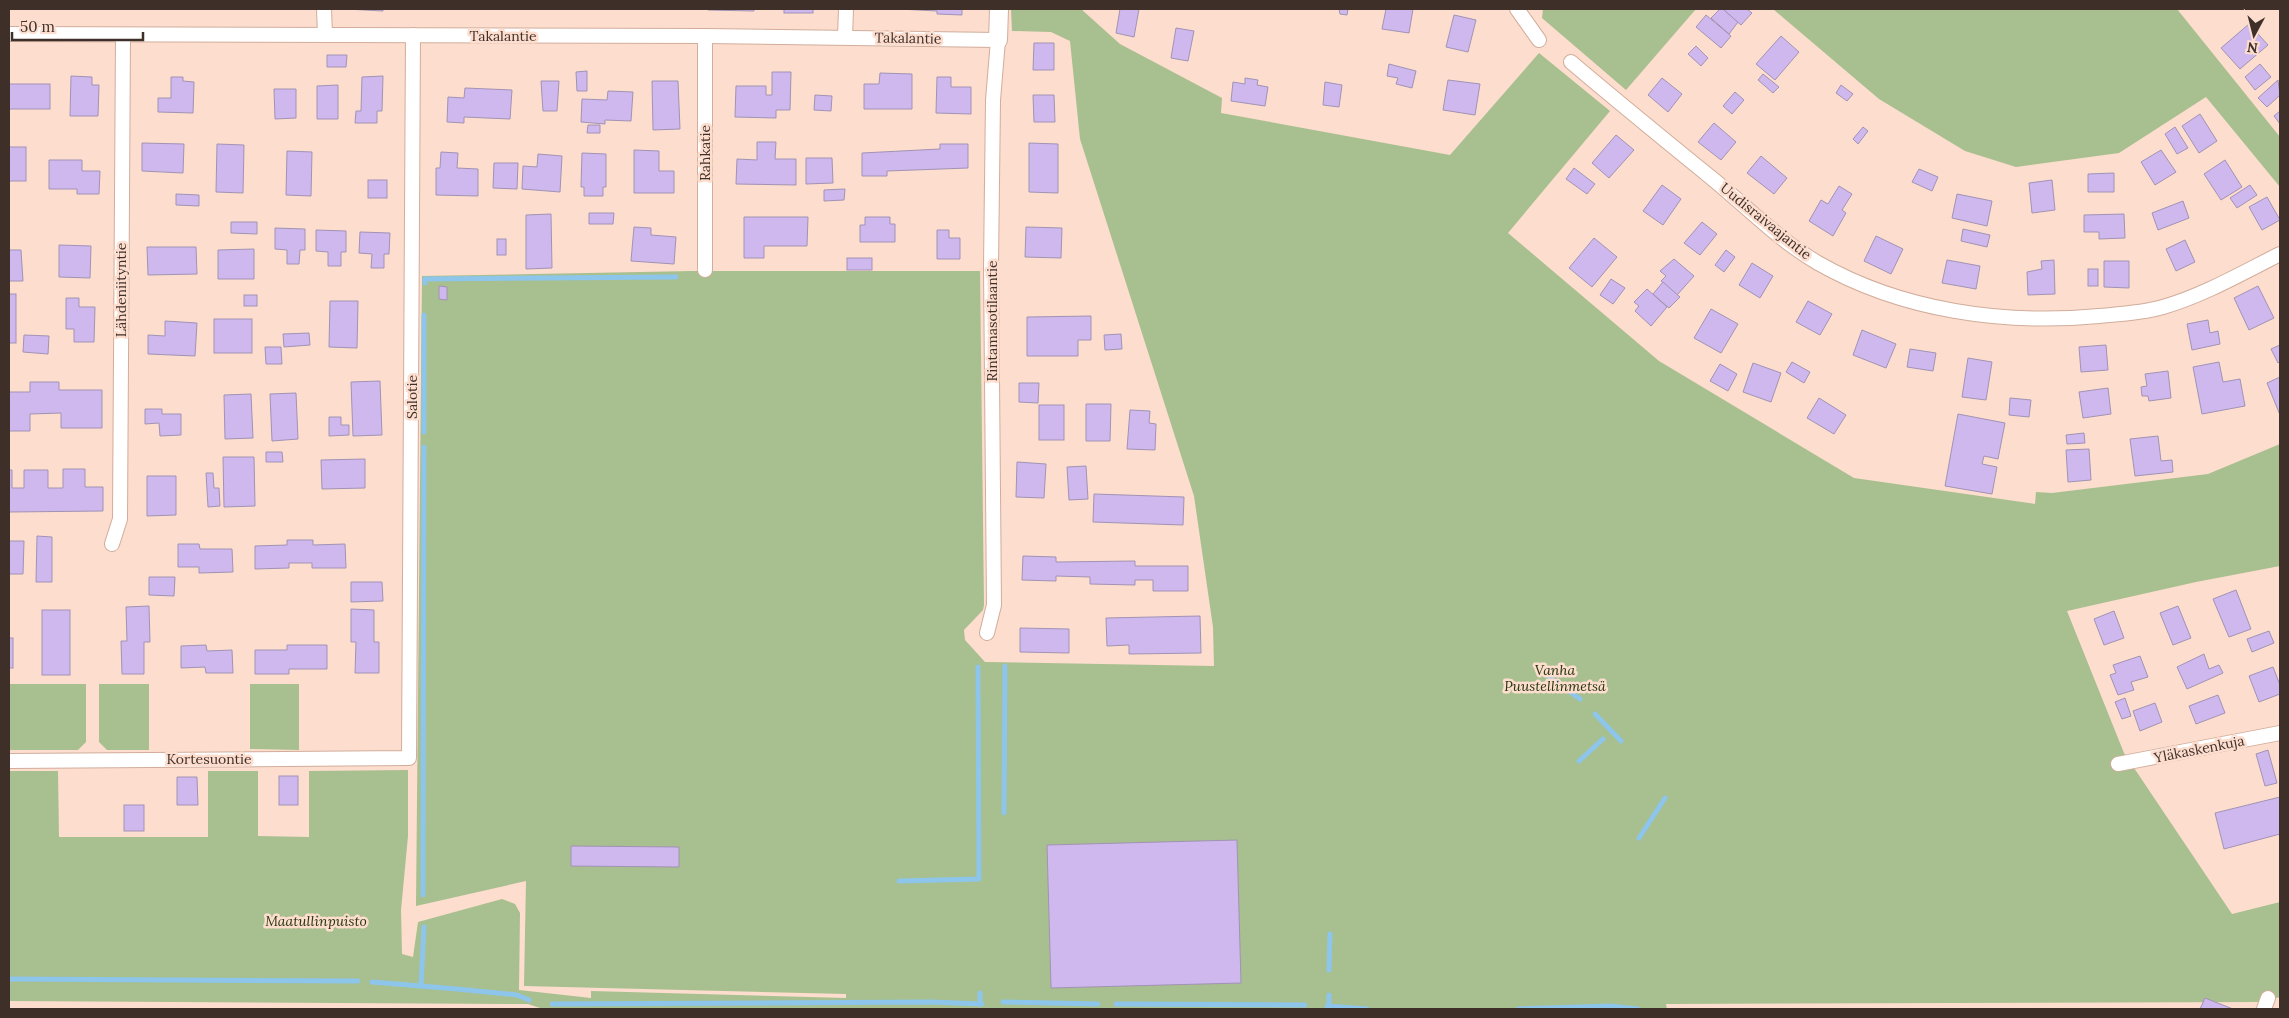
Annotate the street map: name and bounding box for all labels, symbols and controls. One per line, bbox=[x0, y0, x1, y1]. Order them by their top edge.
scale bar bbox=[12, 10, 144, 42]
north arrow bbox=[2229, 10, 2279, 60]
text: 50 m bbox=[20, 17, 55, 36]
street label: Takalantie bbox=[470, 27, 537, 45]
street label: Takalantie bbox=[874, 28, 942, 48]
text: N bbox=[2246, 38, 2259, 57]
street label: Rahkatie bbox=[696, 125, 714, 181]
street label: Uudisraivaajantie bbox=[1717, 179, 1816, 264]
street label: Lähdeniityntie bbox=[112, 242, 130, 337]
street label: Rintamasotilaantie bbox=[983, 260, 1001, 382]
street label: Salotie bbox=[403, 375, 421, 419]
park label: Vanha Puustellinmetsä bbox=[1504, 661, 1606, 695]
street label: Yläkaskenkuja bbox=[2151, 731, 2246, 767]
street label: Kortesuontie bbox=[166, 750, 252, 768]
park label: Maatullinpuisto bbox=[265, 912, 367, 930]

